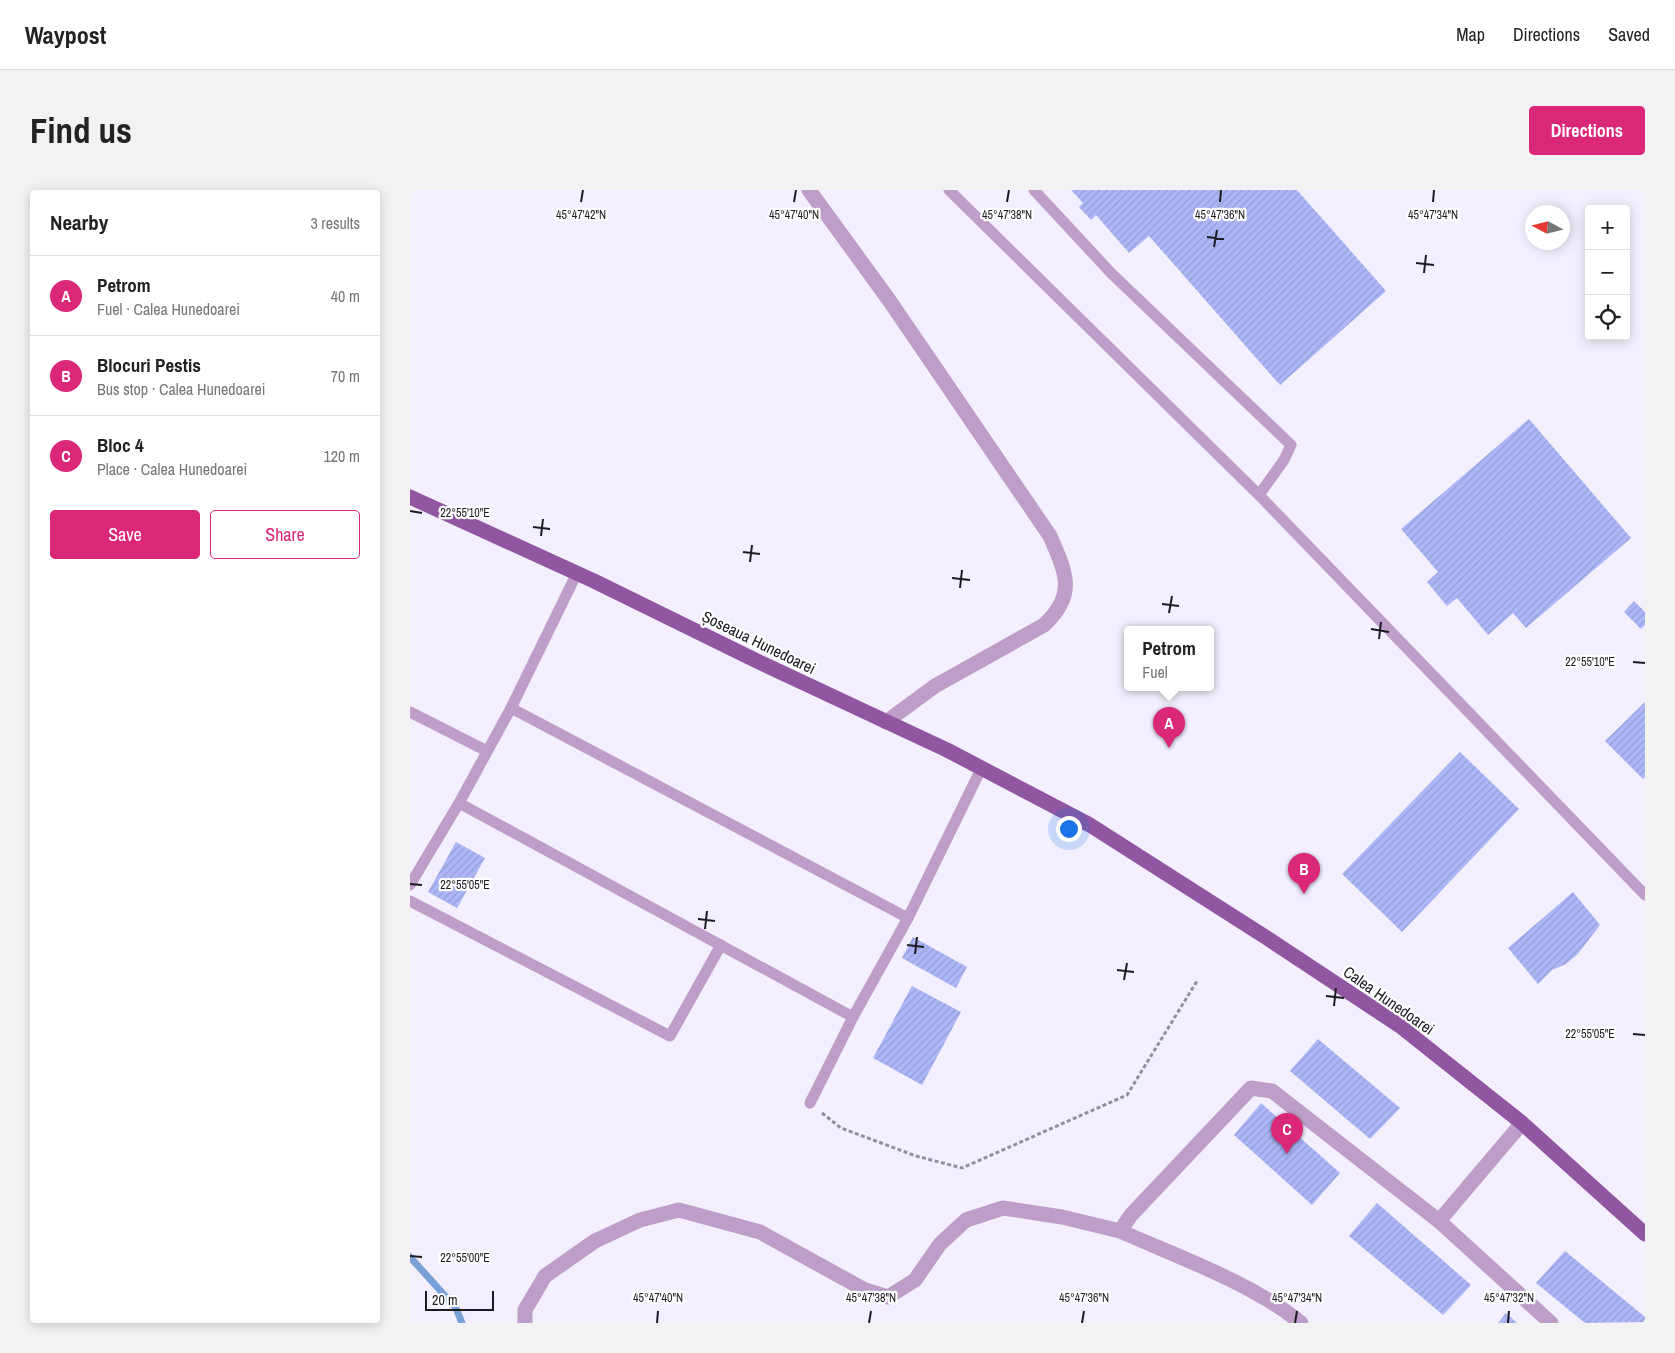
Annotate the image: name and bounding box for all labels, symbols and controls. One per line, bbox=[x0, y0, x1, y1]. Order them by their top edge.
text: Waypost bbox=[25, 19, 106, 51]
text: Map bbox=[1456, 22, 1485, 47]
text: Directions bbox=[1513, 22, 1580, 47]
text: Saved bbox=[1608, 22, 1650, 47]
button: Directions bbox=[1529, 106, 1645, 155]
text: Find us bbox=[30, 107, 132, 154]
north arrow bbox=[1525, 205, 1570, 250]
map controls bbox=[1585, 205, 1630, 340]
button: + bbox=[1585, 205, 1630, 250]
text: 45°47'42"N bbox=[556, 207, 606, 223]
text: 45°47'40"N bbox=[769, 207, 819, 223]
text: 45°47'38"N bbox=[982, 207, 1032, 223]
text: 45°47'36"N bbox=[1195, 207, 1245, 223]
text: 45°47'34"N bbox=[1408, 207, 1458, 223]
text: Nearby bbox=[50, 208, 108, 237]
text: 3 results bbox=[310, 212, 360, 234]
button: − bbox=[1585, 250, 1630, 295]
text: Petrom bbox=[97, 272, 151, 298]
text: A bbox=[61, 285, 71, 307]
text: 40 m bbox=[331, 285, 360, 307]
button: locate bbox=[1585, 295, 1630, 340]
text: Fuel · Calea Hunedoarei bbox=[97, 298, 240, 320]
text: Blocuri Pestis bbox=[97, 352, 201, 378]
text: B bbox=[61, 365, 71, 387]
text: 70 m bbox=[331, 365, 360, 387]
text: Bus stop · Calea Hunedoarei bbox=[97, 378, 265, 400]
text: Bloc 4 bbox=[97, 432, 144, 458]
text: C bbox=[61, 445, 71, 467]
text: 120 m bbox=[324, 445, 360, 467]
text: Place · Calea Hunedoarei bbox=[97, 458, 247, 480]
text: 22°55'10"E bbox=[440, 505, 490, 521]
button: Save bbox=[50, 510, 200, 559]
button: Share bbox=[210, 510, 360, 559]
street label: Șoseaua Hunedoarei bbox=[698, 605, 820, 679]
popup bbox=[1124, 626, 1214, 691]
text: Petrom bbox=[1142, 635, 1196, 661]
text: 22°55'10"E bbox=[1565, 654, 1615, 670]
text: Fuel bbox=[1142, 661, 1168, 683]
pin: A bbox=[1153, 707, 1185, 748]
your location bbox=[1056, 816, 1082, 842]
pin: B bbox=[1288, 853, 1320, 894]
text: 22°55'05"E bbox=[440, 877, 490, 893]
street label: Calea Hunedoarei bbox=[1339, 960, 1439, 1040]
text: 22°55'05"E bbox=[1565, 1026, 1615, 1042]
pin: C bbox=[1271, 1113, 1303, 1154]
text: 22°55'00"E bbox=[440, 1250, 490, 1266]
scale bar bbox=[425, 1288, 494, 1311]
text: 45°47'40"N bbox=[633, 1290, 683, 1306]
text: 45°47'38"N bbox=[846, 1290, 896, 1306]
text: 45°47'36"N bbox=[1059, 1290, 1109, 1306]
text: 45°47'34"N bbox=[1272, 1290, 1322, 1306]
text: 45°47'32"N bbox=[1484, 1290, 1534, 1306]
text: 20 m bbox=[432, 1291, 458, 1309]

